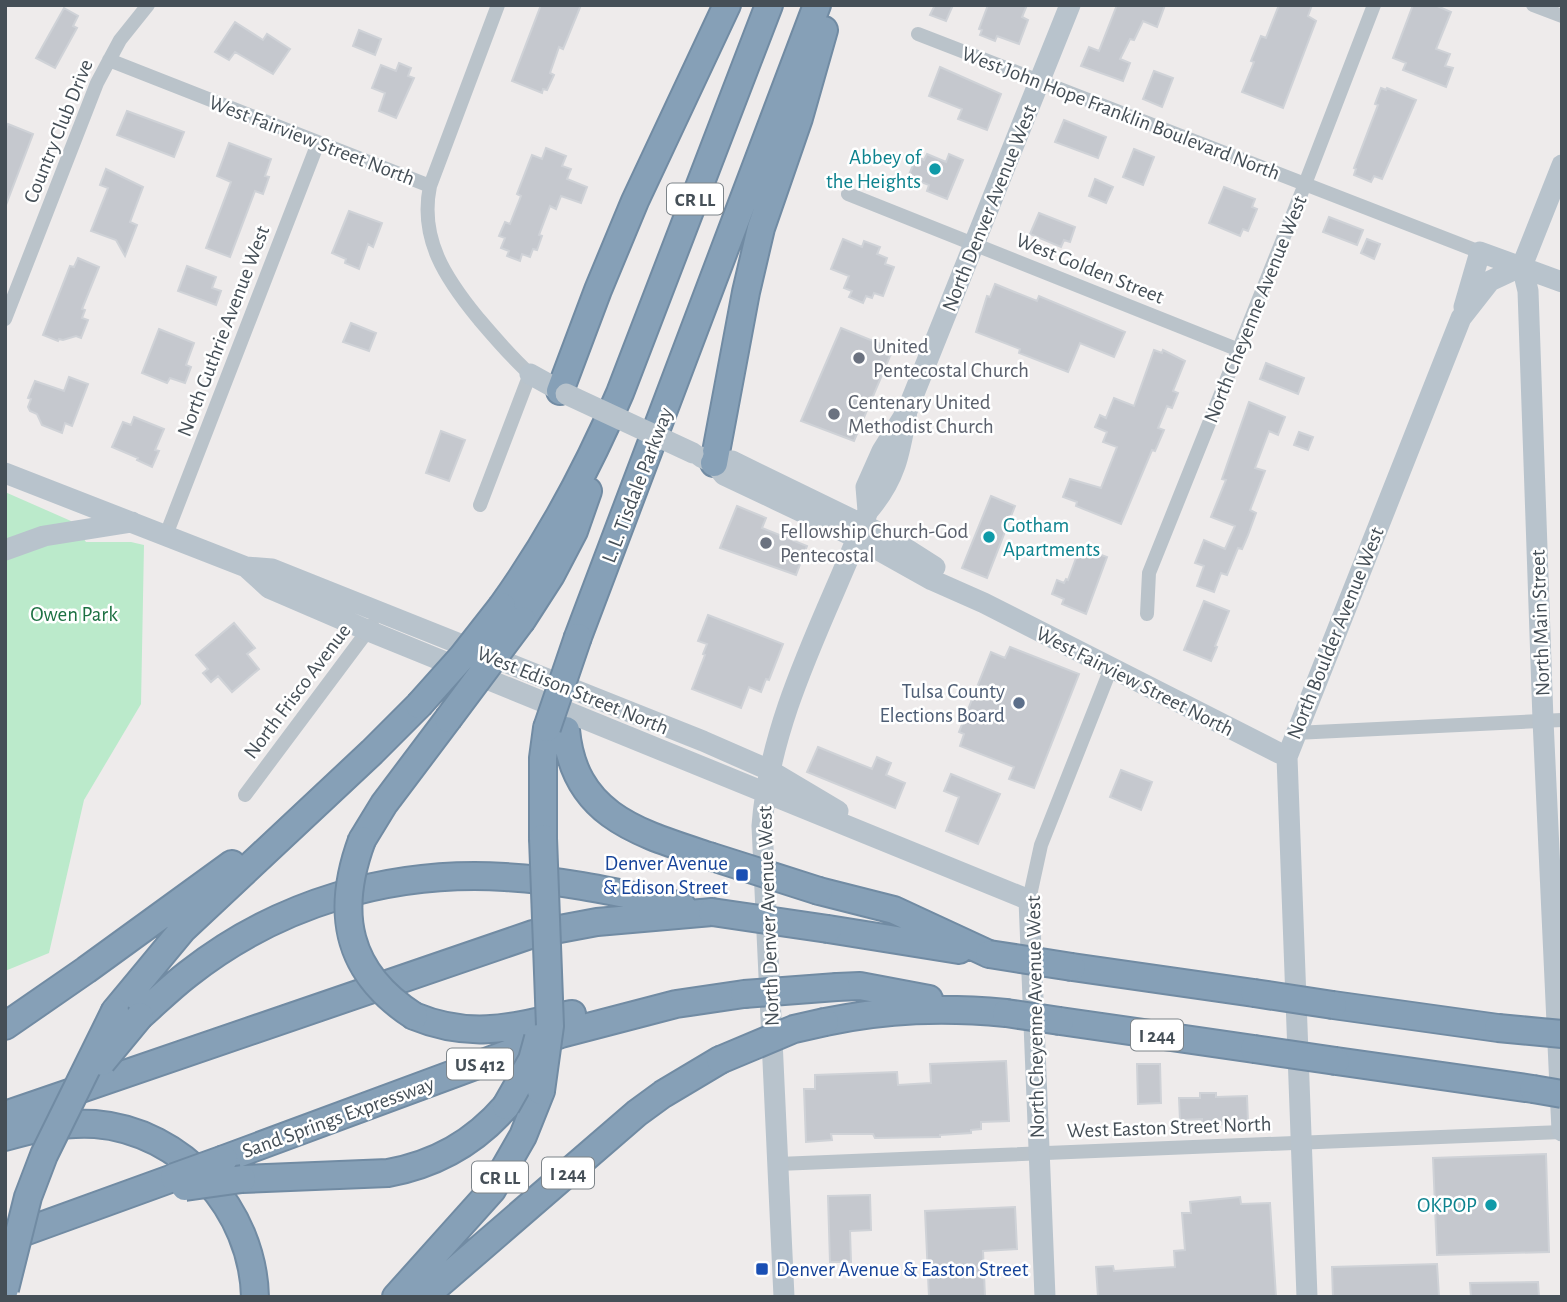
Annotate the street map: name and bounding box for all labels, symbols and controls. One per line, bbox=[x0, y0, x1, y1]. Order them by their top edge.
street label: West John Hope Franklin Boulevard North bbox=[959, 43, 1283, 184]
street label: Country Club Drive bbox=[20, 56, 97, 206]
street label: West Fairview Street North bbox=[206, 92, 418, 189]
street label: North Denver Avenue West bbox=[938, 102, 1041, 314]
place label: Abbey of the Heights bbox=[826, 147, 923, 192]
marker: Abbey of the Heights bbox=[927, 161, 943, 177]
road number: CR LL bbox=[667, 183, 723, 214]
street label: North Cheyenne Avenue West bbox=[1200, 192, 1311, 426]
street label: North Guthrie Avenue West bbox=[174, 223, 273, 439]
street label: West Golden Street bbox=[1013, 229, 1167, 308]
place label: United Pentecostal Church bbox=[873, 336, 1029, 381]
marker: United Pentecostal Church bbox=[851, 350, 867, 366]
place label: Centenary United Methodist Church bbox=[848, 392, 994, 437]
street label: L. L. Tisdale Parkway bbox=[598, 405, 677, 566]
marker: Centenary United Methodist Church bbox=[826, 406, 842, 422]
place label: Gotham Apartments bbox=[1003, 515, 1100, 560]
place label: Fellowship Church-God Pentecostal bbox=[780, 521, 969, 566]
street label: North Boulder Avenue West bbox=[1283, 524, 1388, 742]
marker: Gotham Apartments bbox=[981, 529, 997, 545]
marker: Fellowship Church-God Pentecostal bbox=[758, 535, 774, 551]
street label: North Main Street bbox=[1527, 549, 1554, 697]
park label: Owen Park bbox=[30, 604, 118, 625]
street label: North Frisco Avenue bbox=[240, 620, 355, 763]
street label: West Fairview Street North bbox=[1033, 623, 1237, 740]
street label: West Edison Street North bbox=[474, 642, 672, 738]
place label: Tulsa County Elections Board bbox=[879, 681, 1005, 726]
marker: Tulsa County Elections Board bbox=[1011, 695, 1027, 711]
street label: North Denver Avenue West bbox=[754, 805, 783, 1027]
place label: Denver Avenue & Edison Street bbox=[603, 853, 728, 898]
marker: Denver Avenue & Edison Street bbox=[734, 867, 750, 883]
street label: North Cheyenne Avenue West bbox=[1023, 895, 1048, 1139]
road number: I 244 bbox=[1131, 1020, 1183, 1050]
road number: US 412 bbox=[447, 1048, 513, 1080]
street label: Sand Springs Expressway bbox=[239, 1073, 437, 1162]
street label: West Easton Street North bbox=[1066, 1113, 1272, 1142]
road number: I 244 bbox=[542, 1158, 594, 1189]
road number: CR LL bbox=[472, 1162, 528, 1192]
place label: OKPOP bbox=[1417, 1195, 1477, 1216]
marker: OKPOP bbox=[1483, 1197, 1499, 1213]
place label: Denver Avenue & Easton Street bbox=[776, 1259, 1029, 1280]
marker: Denver Avenue & Easton Street bbox=[754, 1261, 770, 1277]

